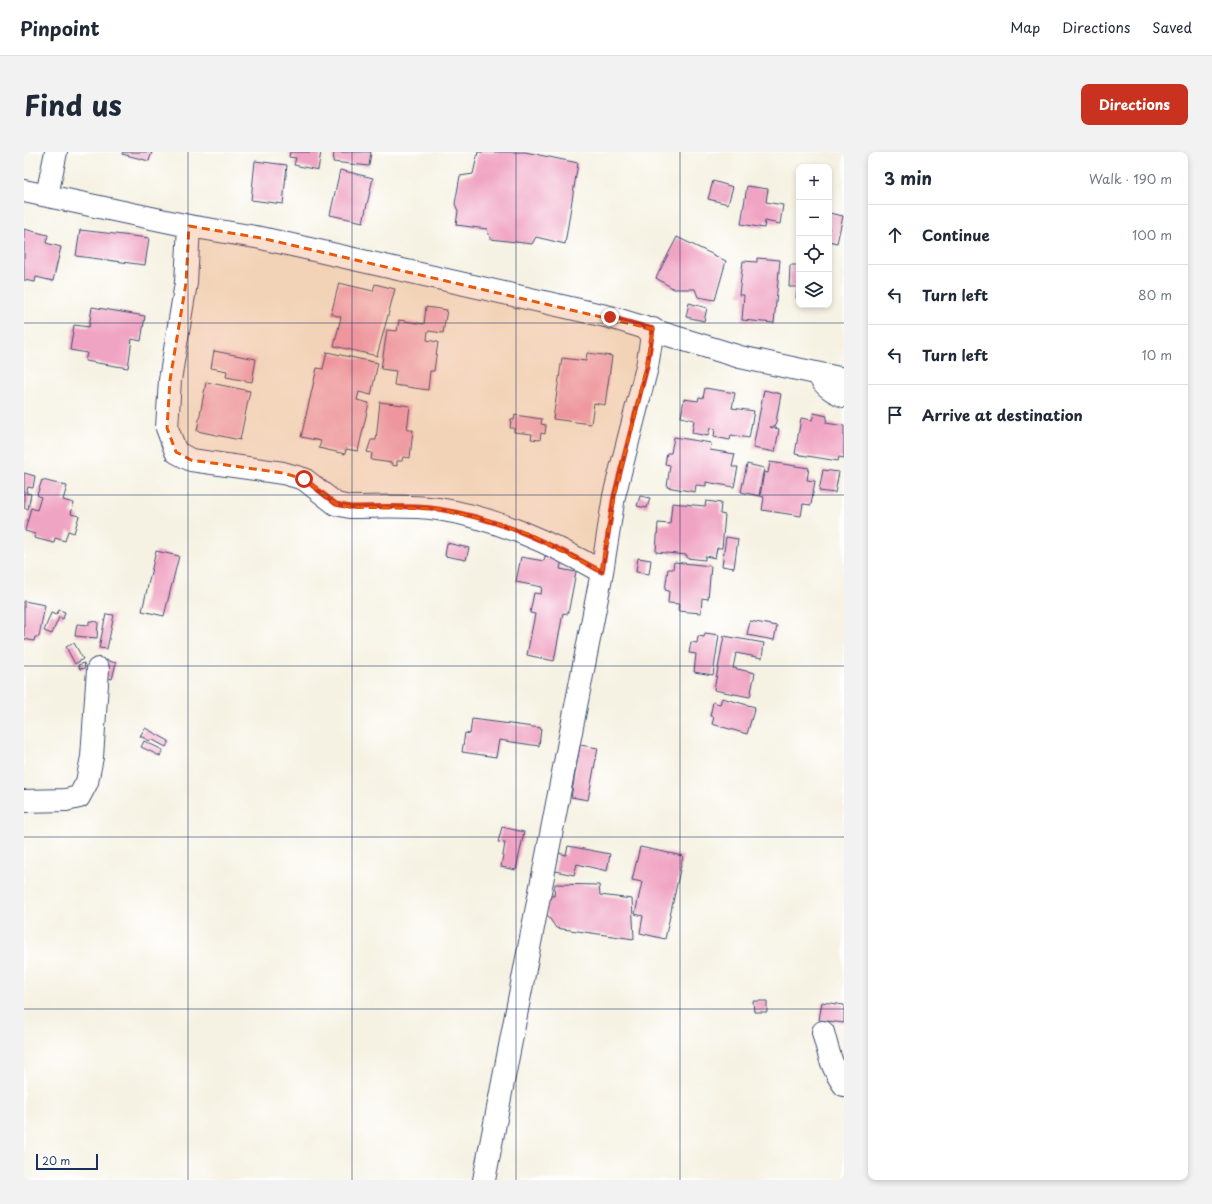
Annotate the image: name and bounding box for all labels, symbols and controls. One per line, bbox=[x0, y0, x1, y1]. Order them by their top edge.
text: Pinpoint bbox=[20, 14, 100, 42]
text: Map bbox=[1010, 17, 1040, 38]
text: Directions bbox=[1062, 17, 1130, 38]
text: Saved bbox=[1152, 17, 1192, 38]
text: Find us bbox=[24, 83, 122, 126]
button: Directions bbox=[1081, 84, 1188, 125]
map controls bbox=[796, 164, 832, 308]
button: + bbox=[796, 164, 832, 200]
text: 3 min bbox=[884, 165, 932, 191]
text: Walk · 190 m bbox=[1089, 169, 1172, 188]
button: − bbox=[796, 200, 832, 236]
text: Continue bbox=[922, 223, 990, 246]
icon: ahead bbox=[884, 224, 906, 246]
text: 100 m bbox=[1132, 225, 1172, 244]
button: locate bbox=[796, 236, 832, 272]
button: layers bbox=[796, 272, 832, 308]
text: Turn left bbox=[922, 283, 988, 306]
icon: left bbox=[884, 284, 906, 306]
text: 80 m bbox=[1138, 285, 1172, 304]
route end bbox=[601, 308, 619, 326]
text: Turn left bbox=[922, 343, 988, 366]
icon: left bbox=[884, 344, 906, 366]
text: 10 m bbox=[1142, 345, 1172, 364]
text: Arrive at destination bbox=[922, 403, 1083, 426]
icon: arrive bbox=[884, 404, 906, 426]
route start bbox=[295, 470, 313, 488]
scale bar bbox=[36, 1152, 98, 1171]
text: 20 m bbox=[42, 1152, 70, 1169]

